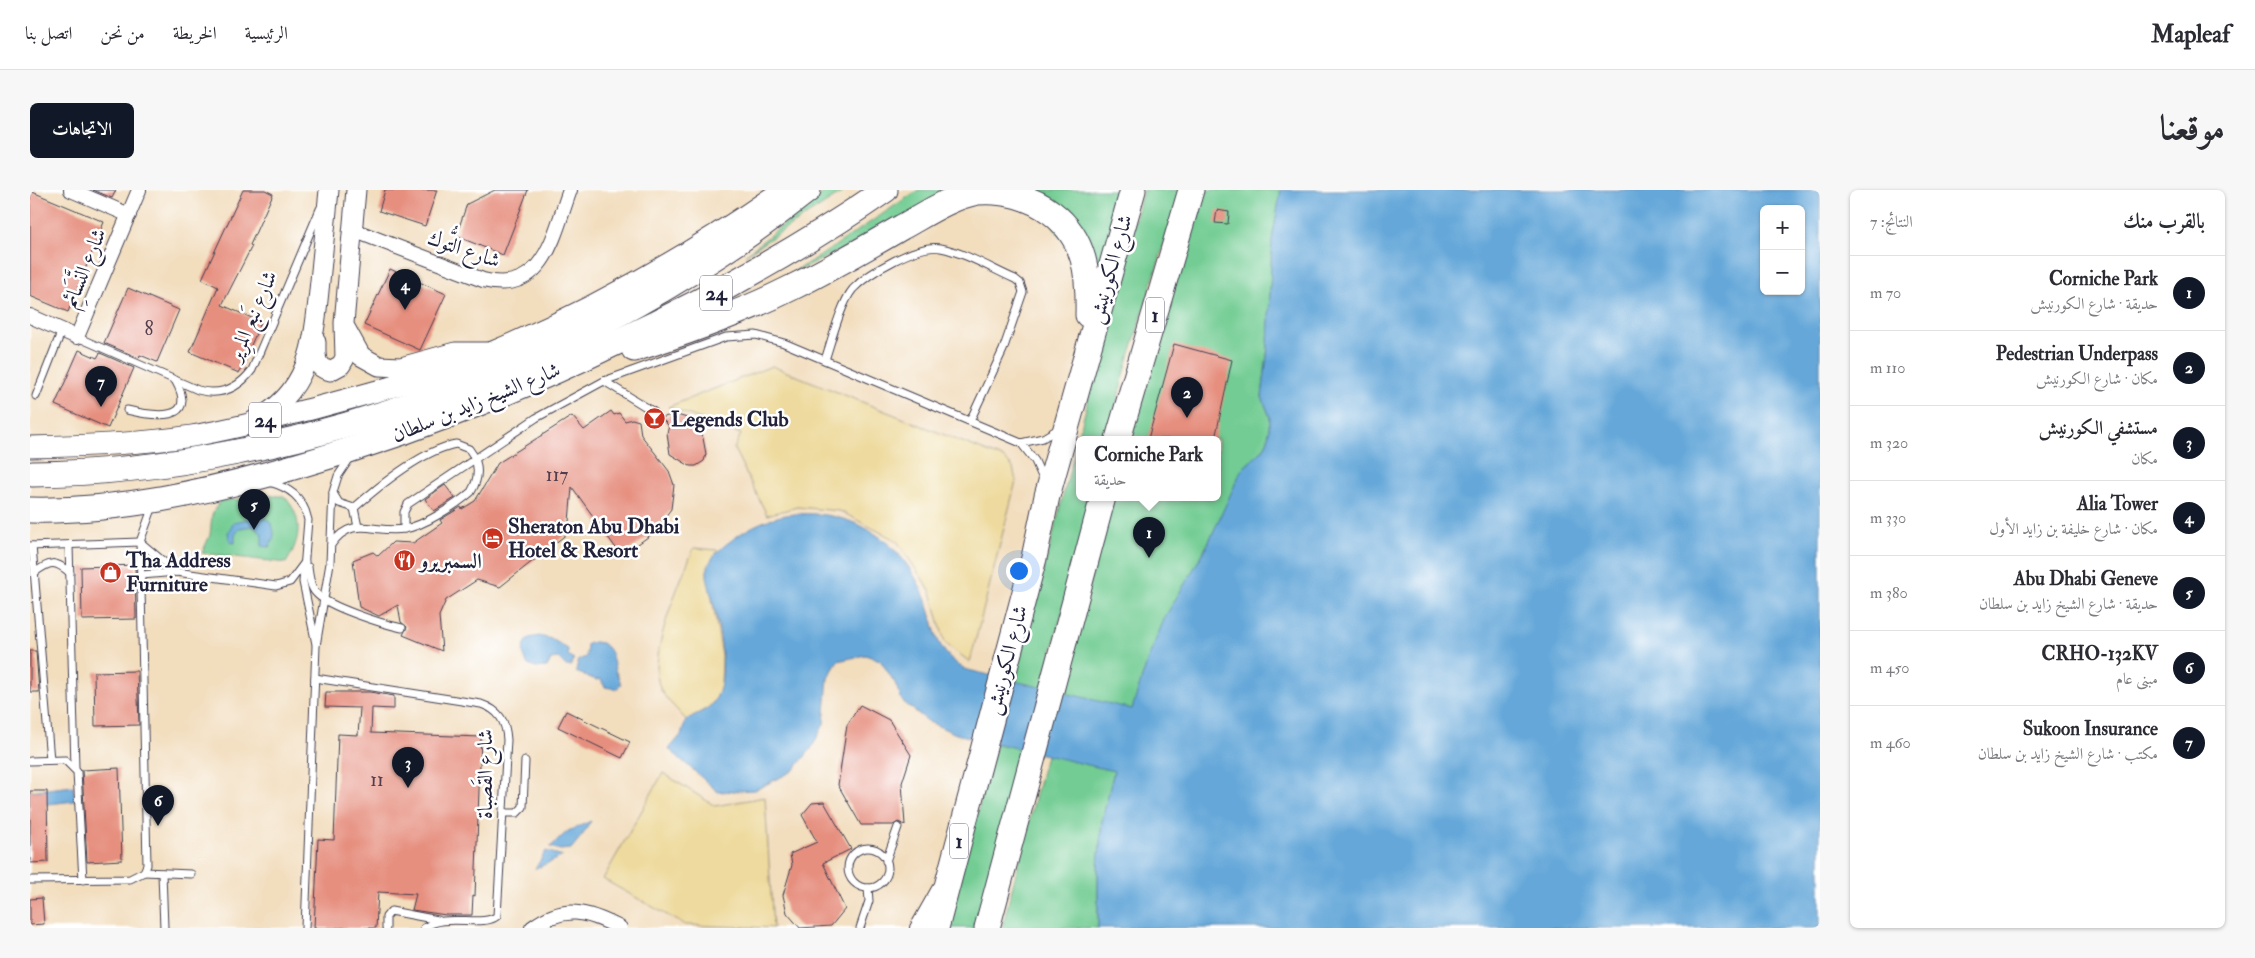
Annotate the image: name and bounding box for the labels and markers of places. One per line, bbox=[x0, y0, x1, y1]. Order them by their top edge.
pin: 4 bbox=[389, 269, 421, 310]
pin: 7 bbox=[85, 366, 117, 407]
pin: 2 bbox=[1171, 377, 1203, 418]
place label: Legends Club bbox=[671, 406, 789, 433]
bar icon: Legends Club bbox=[643, 407, 667, 431]
pin: 5 bbox=[238, 489, 270, 530]
place label: Sheraton Abu Dhabi Hotel & Resort bbox=[508, 513, 680, 564]
pin: 1 bbox=[1133, 517, 1165, 558]
hotel icon: Sheraton Abu Dhabi Hotel & Resort bbox=[480, 526, 504, 550]
place label: Tha Address Furniture bbox=[125, 547, 231, 598]
place label: السمبريرو bbox=[418, 548, 482, 575]
restaurant icon: السمبريرو bbox=[392, 549, 416, 573]
shop icon: Tha Address Furniture bbox=[98, 560, 122, 584]
pin: 3 bbox=[392, 747, 424, 788]
pin: 6 bbox=[142, 785, 174, 826]

